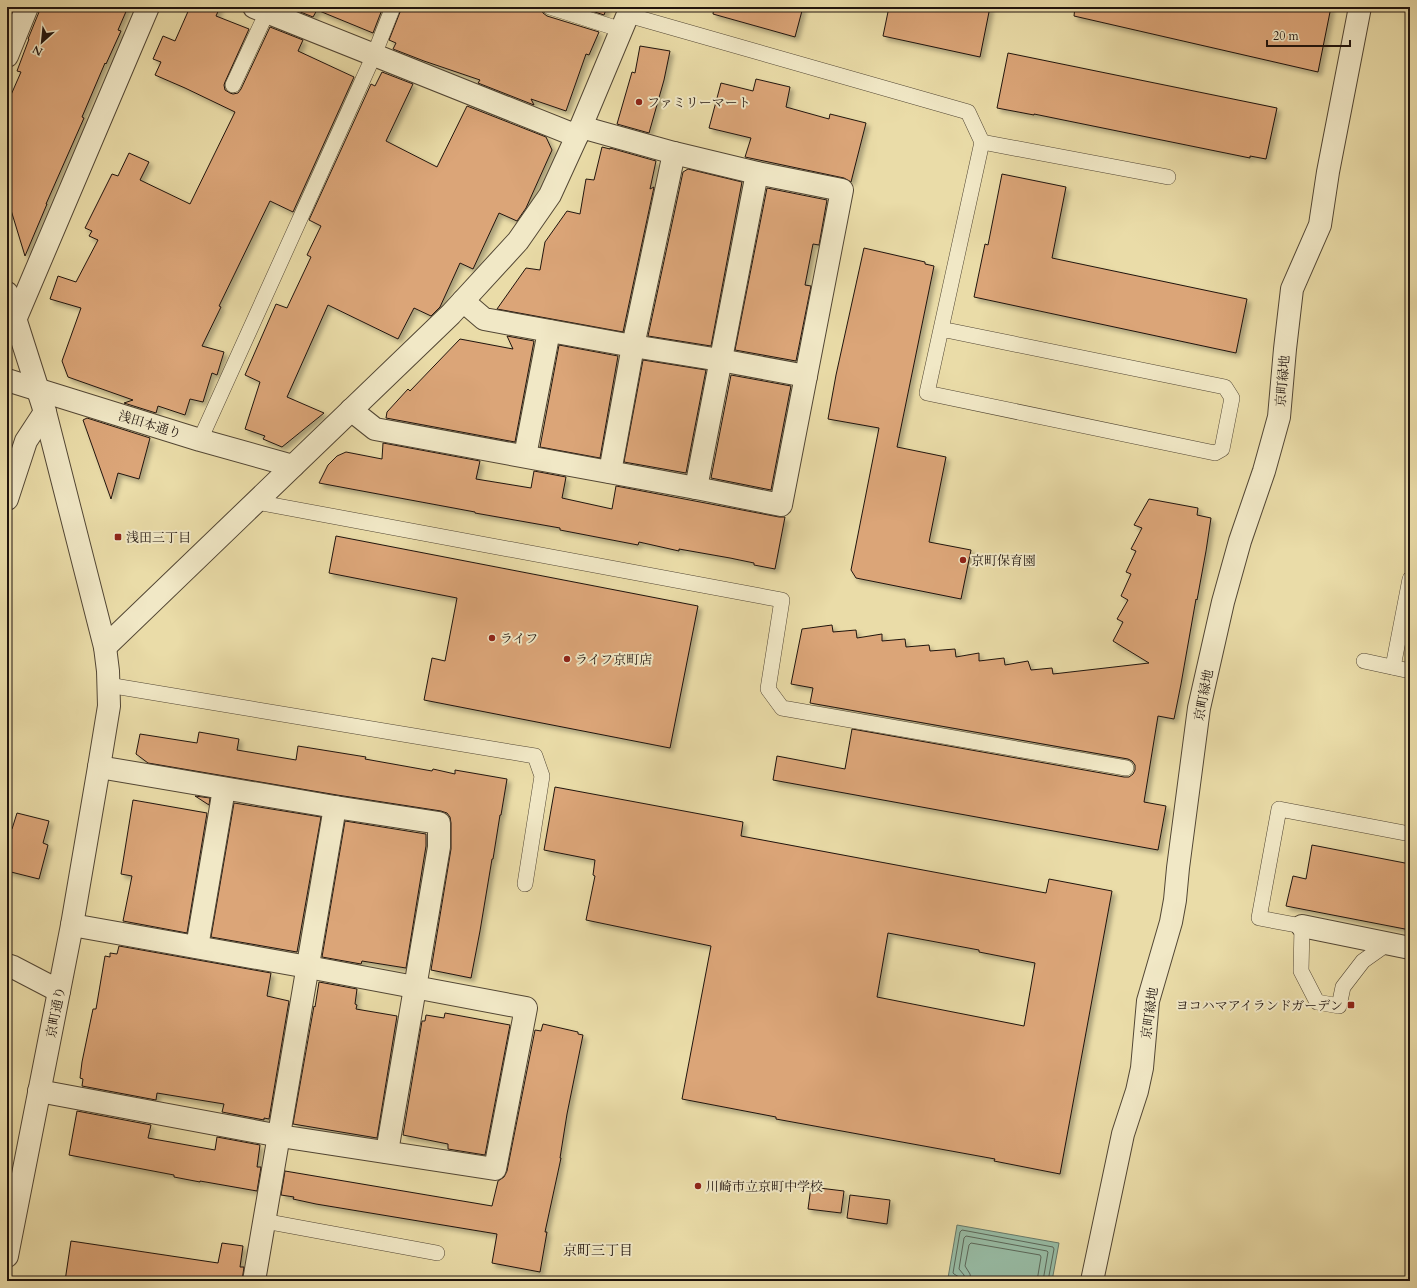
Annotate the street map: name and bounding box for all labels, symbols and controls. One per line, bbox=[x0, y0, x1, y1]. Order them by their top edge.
north arrow bbox=[22, 22, 62, 62]
scale bar bbox=[1267, 22, 1350, 48]
text: 20 m bbox=[1273, 28, 1300, 44]
text: N bbox=[30, 41, 45, 59]
place label: ファミリーマート bbox=[647, 94, 751, 112]
marker: ファミリーマート bbox=[634, 97, 644, 107]
street label: 京町緑地 bbox=[1272, 354, 1294, 408]
street label: 浅田本通り bbox=[116, 407, 183, 443]
place label: 浅田三丁目 bbox=[126, 529, 191, 547]
marker: 浅田三丁目 bbox=[113, 532, 123, 542]
place label: 京町保育園 bbox=[971, 552, 1036, 570]
marker: 京町保育園 bbox=[958, 555, 968, 565]
place label: ライフ bbox=[500, 630, 538, 648]
marker: ライフ bbox=[487, 633, 497, 643]
place label: ライフ京町店 bbox=[575, 651, 652, 669]
marker: ライフ京町店 bbox=[562, 654, 572, 664]
street label: 京町緑地 bbox=[1190, 668, 1218, 722]
street label: 京町通り bbox=[42, 985, 70, 1039]
street label: 京町緑地 bbox=[1137, 986, 1163, 1040]
place label: ヨコハマアイランドガーデン bbox=[1176, 997, 1343, 1015]
marker: ヨコハマアイランドガーデン bbox=[1346, 1000, 1356, 1010]
place label: 川崎市立京町中学校 bbox=[706, 1178, 823, 1196]
marker: 川崎市立京町中学校 bbox=[693, 1181, 703, 1191]
district label: 京町三丁目 bbox=[563, 1241, 633, 1260]

